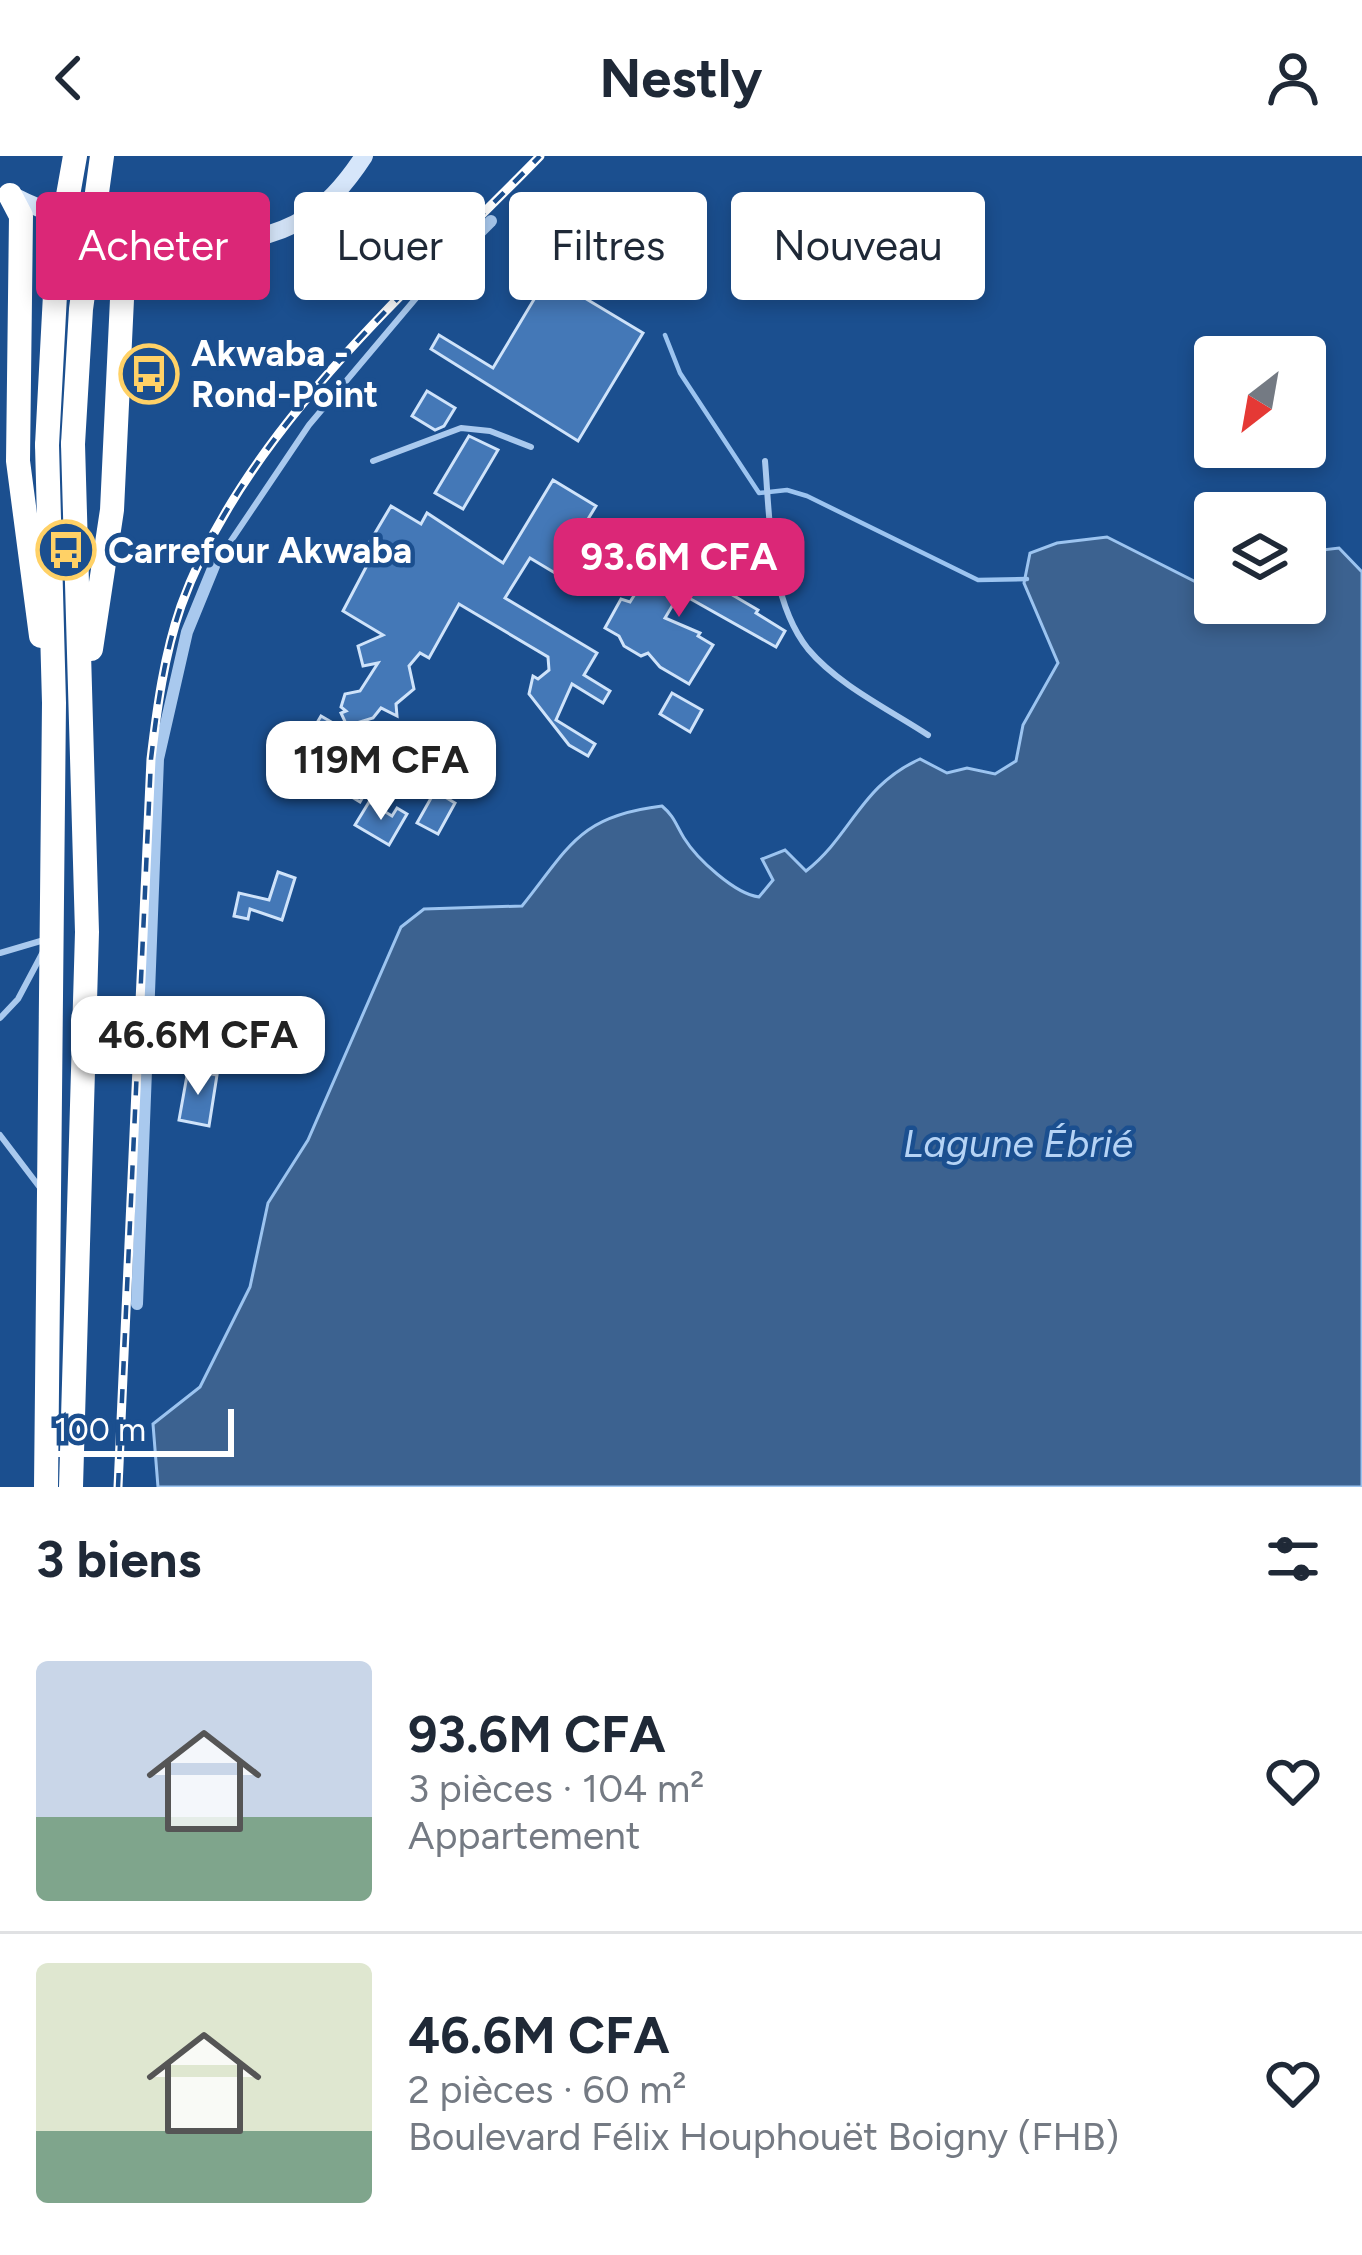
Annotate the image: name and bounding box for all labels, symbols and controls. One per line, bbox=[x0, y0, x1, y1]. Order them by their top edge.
icon: back bbox=[36, 45, 102, 111]
icon: person bbox=[1260, 45, 1326, 111]
text: Nestly bbox=[600, 46, 762, 111]
chip: Acheter bbox=[36, 192, 270, 300]
chip: Louer bbox=[294, 192, 485, 300]
chip: Filtres bbox=[509, 192, 707, 300]
chip: Nouveau bbox=[731, 192, 985, 300]
place label: Akwaba - Rond-Point bbox=[191, 332, 378, 416]
north arrow bbox=[1194, 336, 1326, 468]
map controls bbox=[1194, 336, 1326, 624]
bus stop icon: Akwaba - Rond-Point bbox=[118, 343, 180, 405]
button: layers bbox=[1194, 492, 1326, 624]
pin: 93.6M CFA bbox=[542, 518, 816, 620]
bus stop icon: Carrefour Akwaba bbox=[35, 519, 97, 581]
place label: Carrefour Akwaba bbox=[108, 529, 412, 572]
text: 93.6M CFA bbox=[580, 533, 778, 580]
pin: 119M CFA bbox=[257, 721, 505, 823]
text: 119M CFA bbox=[293, 736, 469, 783]
pin: 46.6M CFA bbox=[61, 996, 335, 1098]
text: 46.6M CFA bbox=[98, 1011, 298, 1058]
water label: Lagune Ébrié bbox=[903, 1120, 1133, 1167]
scale bar bbox=[36, 1403, 234, 1456]
text: 100 m bbox=[54, 1410, 146, 1449]
icon: filters bbox=[1260, 1526, 1326, 1592]
text: 3 biens bbox=[36, 1529, 201, 1590]
text: 93.6M CFA bbox=[408, 1704, 666, 1765]
icon: home bbox=[132, 1709, 276, 1853]
icon: heart bbox=[1260, 1748, 1326, 1814]
text: 3 pièces · 104 m² bbox=[408, 1765, 704, 1812]
text: Appartement bbox=[408, 1812, 641, 1859]
text: 46.6M CFA bbox=[408, 2005, 670, 2066]
icon: home bbox=[132, 2011, 276, 2155]
icon: heart bbox=[1260, 2050, 1326, 2116]
text: 2 pièces · 60 m² bbox=[408, 2066, 687, 2113]
text: Boulevard Félix Houphouët Boigny (FHB) bbox=[408, 2113, 1119, 2160]

